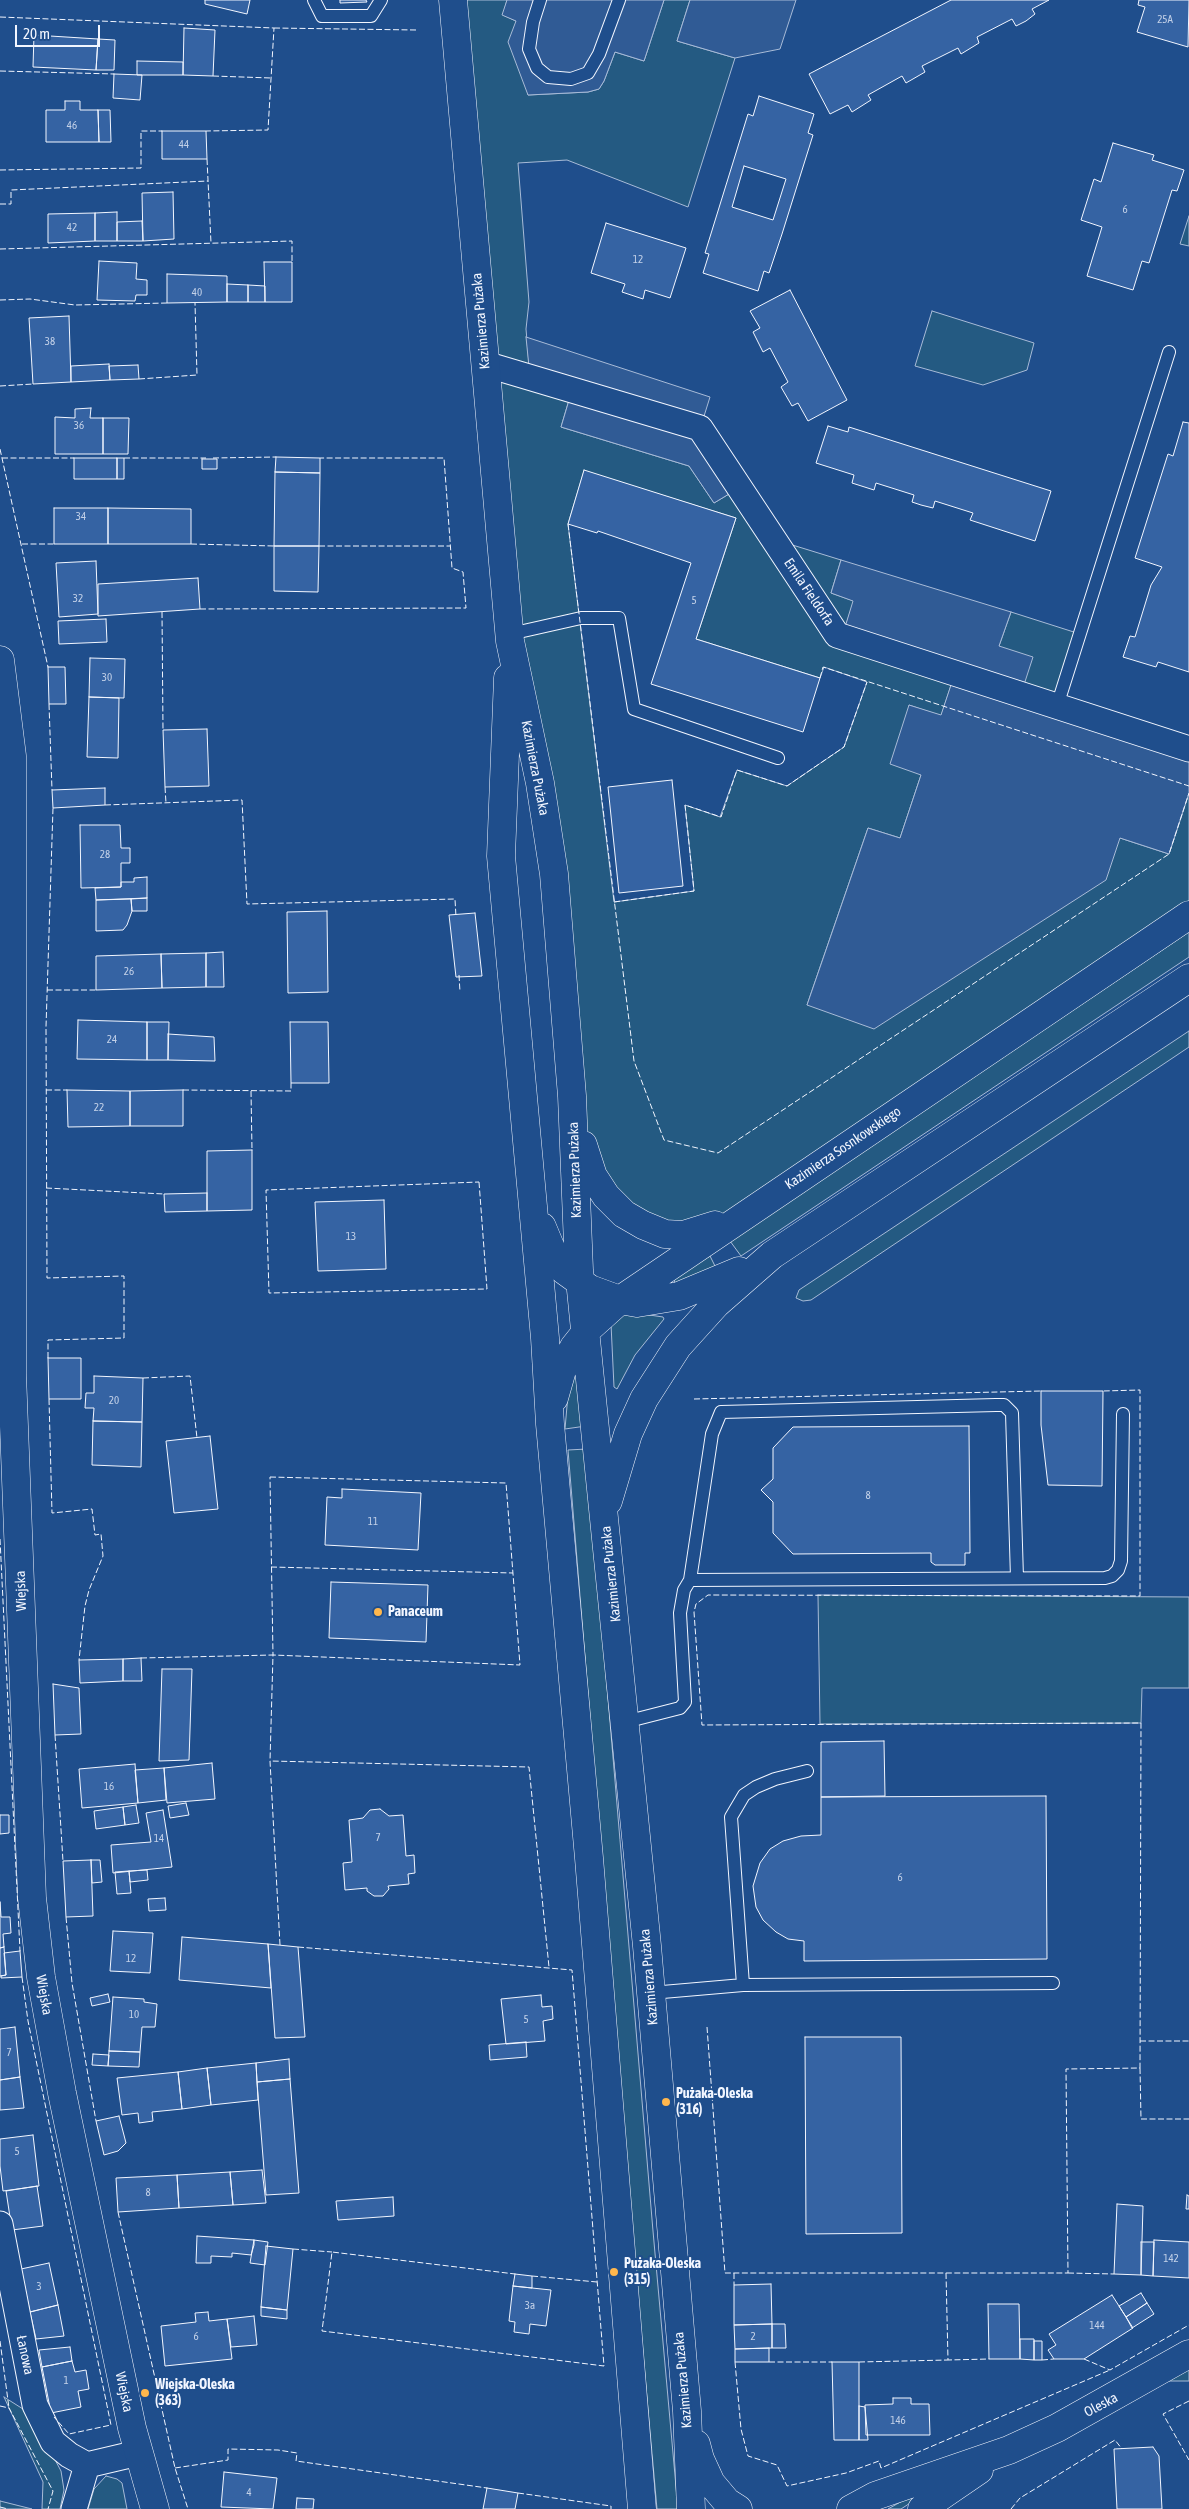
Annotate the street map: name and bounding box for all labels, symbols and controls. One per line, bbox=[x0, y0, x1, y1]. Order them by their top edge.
house number: 25A bbox=[1157, 13, 1173, 27]
scale bar bbox=[18, 15, 102, 47]
text: 20 m bbox=[23, 25, 50, 42]
house number: 46 bbox=[67, 119, 77, 133]
house number: 44 bbox=[179, 138, 189, 152]
house number: 6 bbox=[1122, 203, 1128, 217]
house number: 42 bbox=[67, 221, 77, 235]
house number: 12 bbox=[633, 253, 643, 267]
street label: Kazimierza Pużaka bbox=[468, 272, 494, 370]
house number: 40 bbox=[192, 286, 202, 300]
house number: 38 bbox=[45, 335, 55, 349]
house number: 36 bbox=[74, 419, 84, 433]
house number: 34 bbox=[76, 510, 86, 524]
street label: Emila Fieldorfa bbox=[780, 555, 838, 629]
house number: 32 bbox=[73, 592, 83, 606]
house number: 5 bbox=[691, 594, 697, 608]
house number: 30 bbox=[102, 671, 112, 685]
street label: Kazimierza Pużaka bbox=[518, 719, 552, 817]
house number: 28 bbox=[100, 848, 110, 862]
house number: 26 bbox=[124, 965, 134, 979]
house number: 24 bbox=[107, 1033, 117, 1047]
house number: 22 bbox=[94, 1101, 104, 1115]
street label: Kazimierza Sosnkowskiego bbox=[782, 1103, 904, 1193]
street label: Kazimierza Pużaka bbox=[565, 1122, 585, 1218]
house number: 13 bbox=[346, 1230, 356, 1244]
house number: 20 bbox=[109, 1394, 119, 1408]
house number: 8 bbox=[865, 1489, 871, 1503]
house number: 11 bbox=[368, 1515, 378, 1529]
street label: Kazimierza Pużaka bbox=[598, 1525, 624, 1623]
street label: Wiejska bbox=[12, 1570, 30, 1612]
place label: Panaceum bbox=[388, 1604, 443, 1620]
marker: Panaceum bbox=[372, 1606, 384, 1618]
house number: 16 bbox=[104, 1780, 114, 1794]
house number: 7 bbox=[375, 1831, 381, 1845]
house number: 14 bbox=[154, 1832, 164, 1846]
house number: 6 bbox=[897, 1871, 903, 1885]
street label: Kazimierza Pużaka bbox=[636, 1928, 662, 2026]
house number: 12 bbox=[126, 1952, 136, 1966]
street label: Wiejska bbox=[32, 1974, 56, 2016]
house number: 10 bbox=[129, 2008, 139, 2022]
house number: 5 bbox=[523, 2013, 529, 2027]
house number: 7 bbox=[6, 2046, 12, 2060]
place label: Pużaka-Oleska (316) bbox=[676, 2086, 753, 2118]
marker: Pużaka-Oleska (316) bbox=[660, 2096, 672, 2108]
house number: 5 bbox=[14, 2145, 20, 2159]
house number: 8 bbox=[145, 2186, 151, 2200]
house number: 142 bbox=[1163, 2252, 1179, 2266]
place label: Pużaka-Oleska (315) bbox=[624, 2256, 701, 2288]
marker: Pużaka-Oleska (315) bbox=[608, 2266, 620, 2278]
house number: 3 bbox=[36, 2280, 42, 2294]
house number: 3a bbox=[525, 2299, 535, 2313]
house number: 144 bbox=[1089, 2319, 1105, 2333]
house number: 6 bbox=[193, 2330, 199, 2344]
house number: 2 bbox=[750, 2330, 756, 2344]
street label: Kazimierza Pużaka bbox=[670, 2331, 696, 2429]
street label: Łanowa bbox=[13, 2334, 37, 2376]
street label: Wiejska bbox=[112, 2370, 136, 2414]
house number: 1 bbox=[63, 2374, 69, 2388]
place label: Wiejska-Oleska (363) bbox=[155, 2377, 235, 2410]
marker: Wiejska-Oleska (363) bbox=[139, 2387, 151, 2399]
street label: Oleska bbox=[1081, 2389, 1121, 2421]
house number: 146 bbox=[890, 2414, 906, 2428]
house number: 4 bbox=[246, 2486, 252, 2500]

